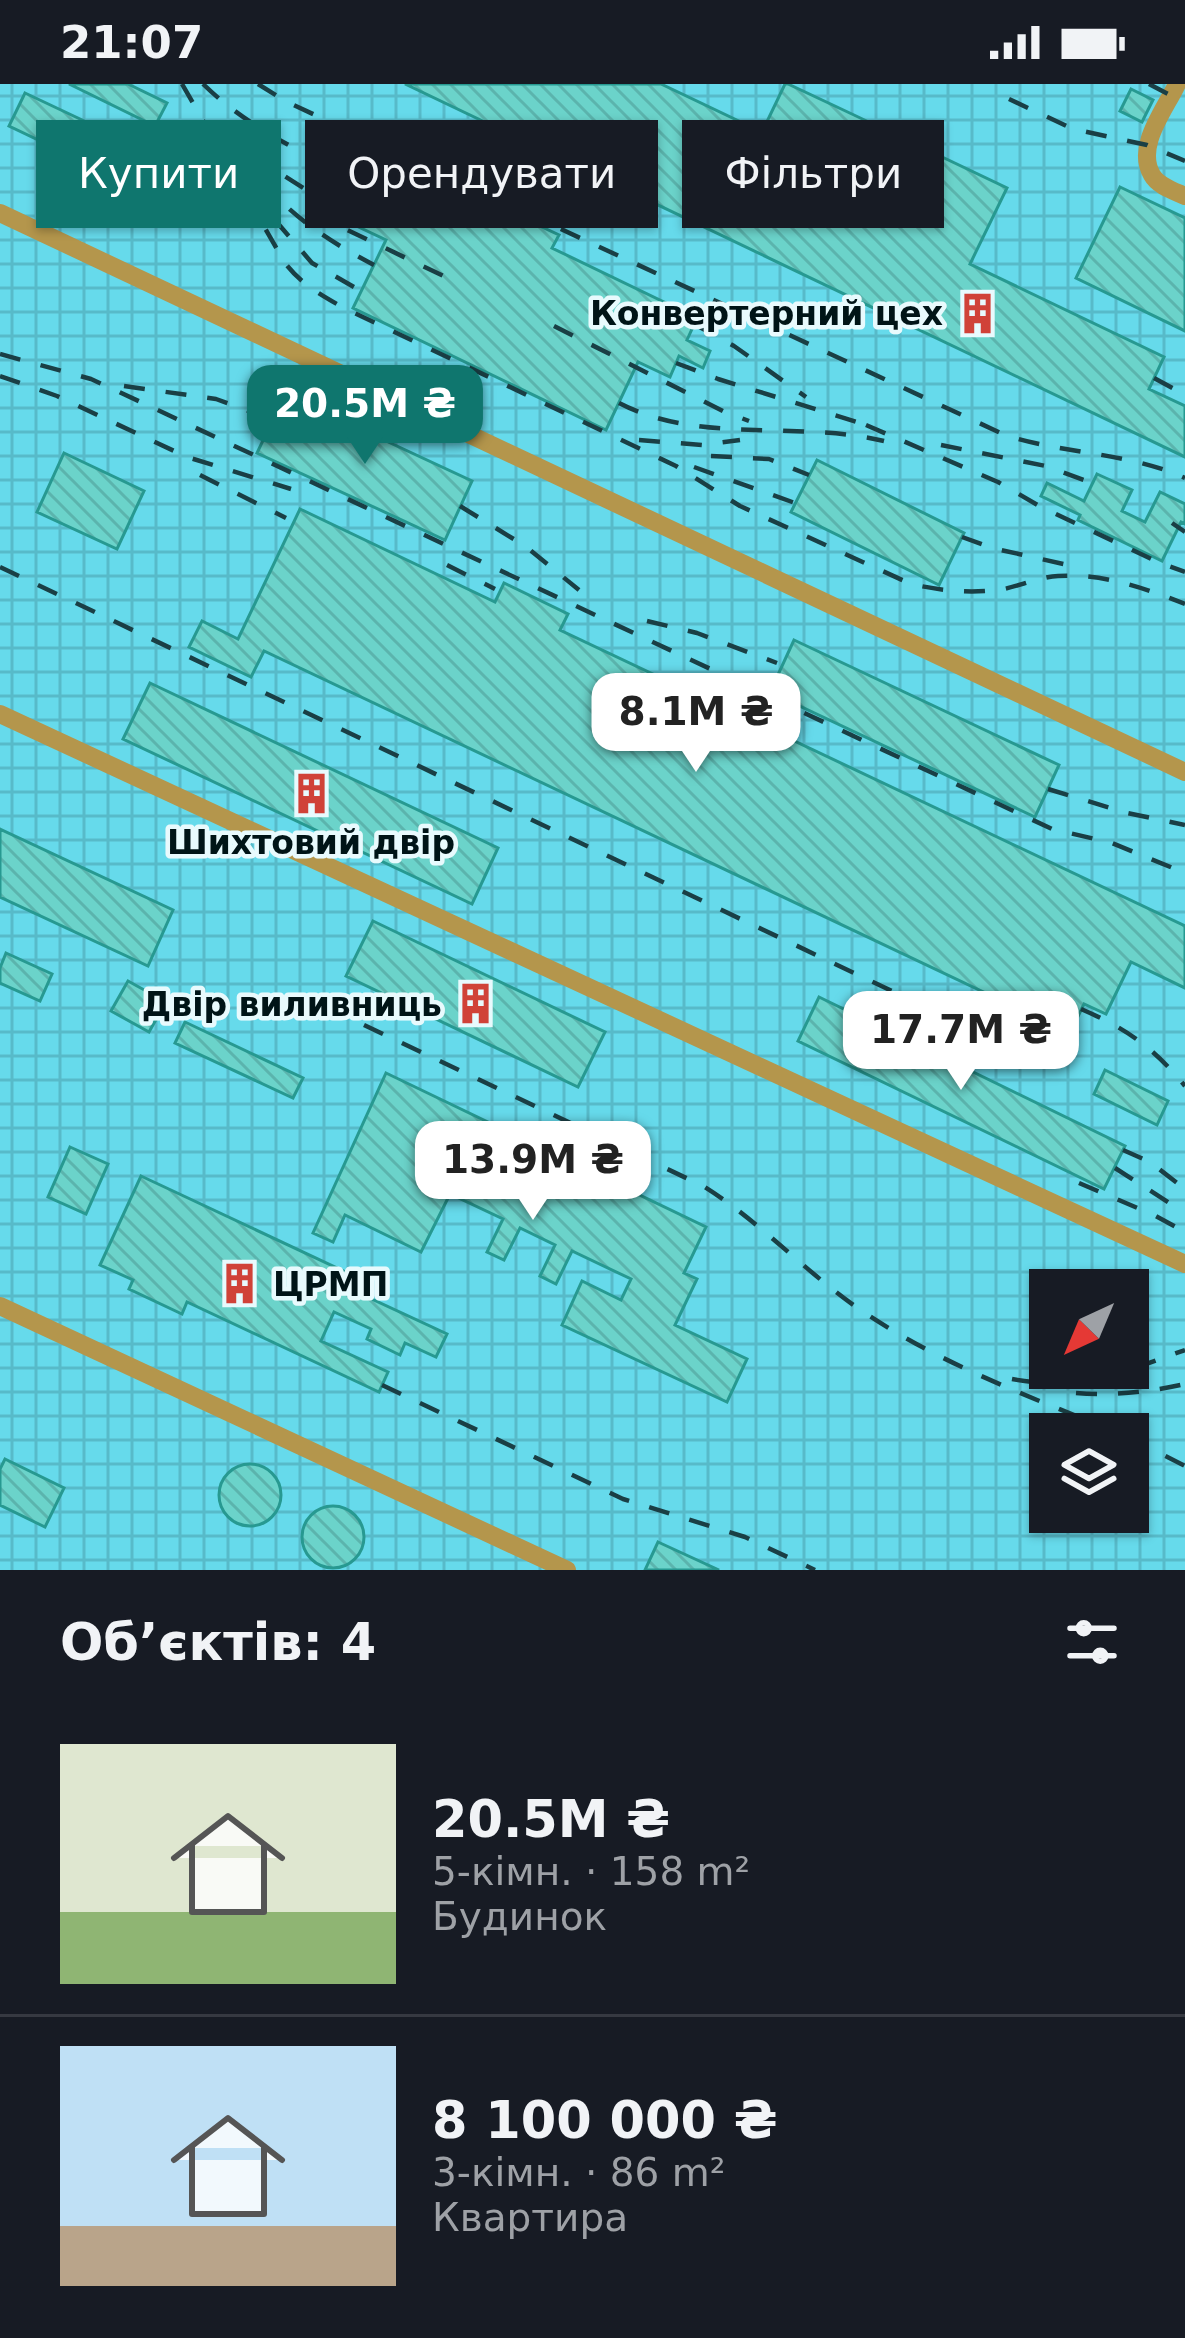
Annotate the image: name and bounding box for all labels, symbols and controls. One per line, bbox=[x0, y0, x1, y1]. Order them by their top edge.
text: 21:07 bbox=[60, 16, 203, 69]
chip: Купити bbox=[36, 120, 281, 228]
chip: Орендувати bbox=[305, 120, 658, 228]
chip: Фільтри bbox=[682, 120, 944, 228]
building icon: Конвертерний цех bbox=[954, 290, 1000, 336]
place label: Конвертерний цех bbox=[590, 294, 943, 333]
pin: 20.5M ₴ bbox=[254, 365, 476, 467]
text: 20.5M ₴ bbox=[274, 381, 456, 426]
pin: 8.1M ₴ bbox=[598, 673, 794, 775]
text: 8.1M ₴ bbox=[619, 689, 774, 734]
building icon: Шихтовий двір bbox=[288, 771, 334, 817]
place label: Шихтовий двір bbox=[167, 823, 455, 862]
building icon: Двір виливниць bbox=[453, 981, 499, 1027]
place label: Двір виливниць bbox=[142, 985, 442, 1024]
pin: 17.7M ₴ bbox=[850, 991, 1072, 1093]
text: 17.7M ₴ bbox=[870, 1007, 1052, 1052]
pin: 13.9M ₴ bbox=[422, 1121, 644, 1223]
text: 13.9M ₴ bbox=[442, 1137, 624, 1182]
building icon: ЦРМП bbox=[216, 1261, 262, 1307]
place label: ЦРМП bbox=[273, 1265, 388, 1304]
north arrow bbox=[1029, 1269, 1149, 1389]
map controls bbox=[1029, 1269, 1149, 1533]
button: layers bbox=[1029, 1413, 1149, 1533]
icon: filters bbox=[1059, 1609, 1125, 1675]
text: Об’єктів: 4 bbox=[60, 1613, 376, 1672]
text: 20.5M ₴ bbox=[432, 1790, 670, 1849]
icon: home bbox=[156, 1792, 300, 1936]
text: 5-кімн. · 158 m² bbox=[432, 1849, 750, 1894]
text: Будинок bbox=[432, 1894, 607, 1939]
text: 8 100 000 ₴ bbox=[432, 2091, 778, 2150]
icon: home bbox=[156, 2094, 300, 2238]
text: 3-кімн. · 86 m² bbox=[432, 2150, 725, 2195]
text: Квартира bbox=[432, 2195, 628, 2240]

